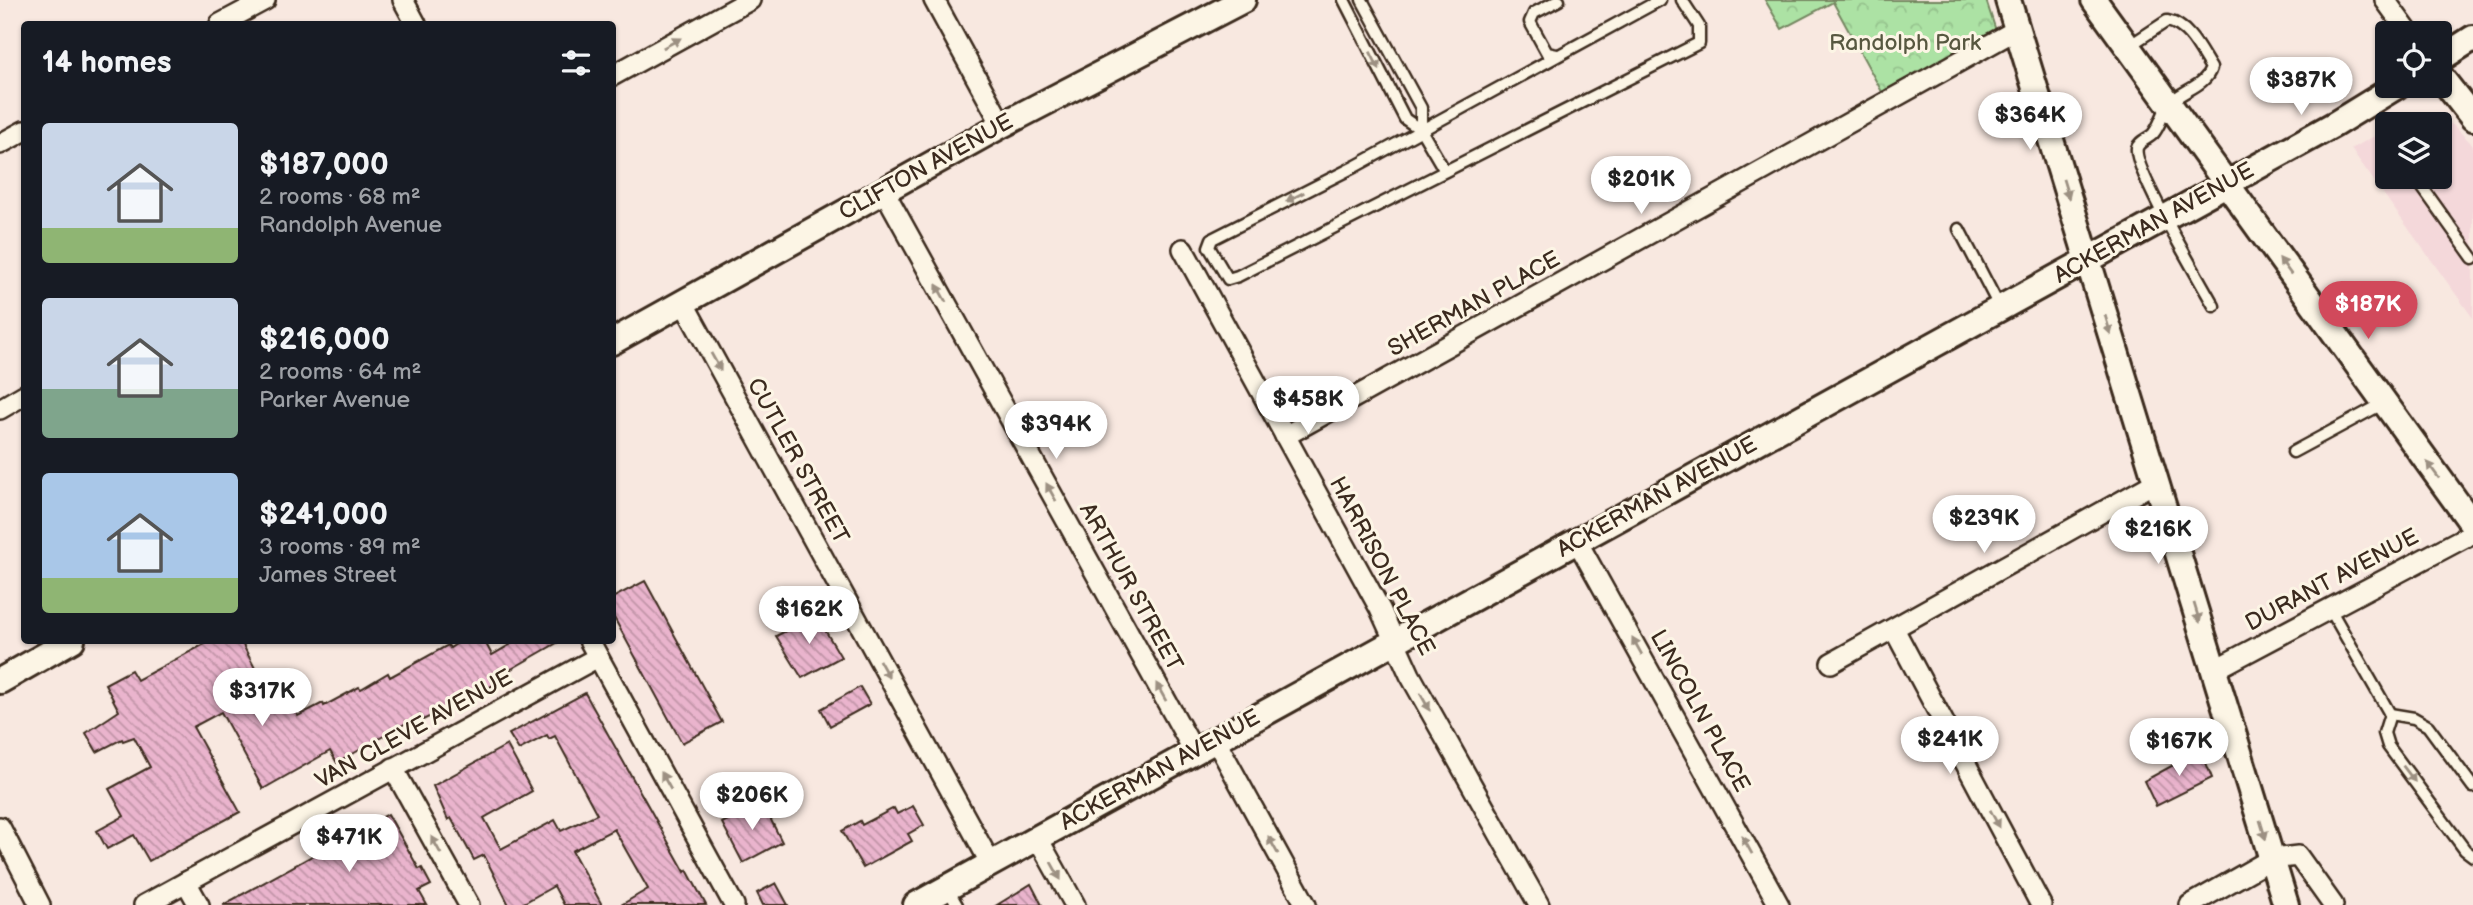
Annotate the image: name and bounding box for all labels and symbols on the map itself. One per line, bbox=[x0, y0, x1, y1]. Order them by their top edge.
park label: Randolph Park bbox=[1829, 29, 1982, 57]
one-way arrow bbox=[662, 37, 682, 49]
one-way arrow bbox=[1369, 51, 1381, 71]
pin: $387K bbox=[2252, 58, 2350, 117]
pin: $364K bbox=[1981, 92, 2079, 152]
street label: CLIFTON AVENUE bbox=[834, 108, 1018, 226]
pin: $201K bbox=[1592, 156, 1690, 216]
street label: ACKERMAN AVENUE bbox=[2049, 156, 2259, 290]
one-way arrow bbox=[2061, 179, 2071, 200]
one-way arrow bbox=[1285, 191, 1305, 202]
street label: SHERMAN PLACE bbox=[1383, 245, 1565, 363]
one-way arrow bbox=[2279, 257, 2293, 275]
pin: $187K bbox=[2319, 282, 2417, 341]
one-way arrow bbox=[935, 284, 947, 303]
one-way arrow bbox=[2103, 315, 2114, 336]
one-way arrow bbox=[710, 352, 722, 372]
street label: CUTLER STREET bbox=[741, 373, 855, 549]
pin: $458K bbox=[1259, 376, 1357, 436]
pin: $394K bbox=[1007, 402, 1105, 461]
street label: ACKERMAN AVENUE bbox=[1552, 430, 1762, 564]
one-way arrow bbox=[2426, 461, 2440, 479]
street label: HARRISON PLACE bbox=[1323, 472, 1441, 660]
one-way arrow bbox=[1045, 483, 1057, 502]
pin: $239K bbox=[1935, 496, 2033, 555]
street label: ARTHUR STREET bbox=[1073, 498, 1189, 676]
pin: $216K bbox=[2109, 506, 2207, 566]
street label: DURANT AVENUE bbox=[2241, 523, 2423, 637]
pin: $162K bbox=[760, 586, 858, 646]
one-way arrow bbox=[2192, 602, 2202, 623]
street label: LINCOLN PLACE bbox=[1644, 625, 1756, 797]
one-way arrow bbox=[1631, 636, 1643, 656]
one-way arrow bbox=[878, 659, 890, 679]
street label: VAN CLEVE AVENUE bbox=[311, 663, 517, 795]
pin: $317K bbox=[213, 668, 311, 728]
one-way arrow bbox=[1155, 682, 1167, 701]
one-way arrow bbox=[1419, 692, 1431, 712]
street label: ACKERMAN AVENUE bbox=[1055, 703, 1265, 837]
pin: $241K bbox=[1901, 716, 1999, 776]
pin: $167K bbox=[2130, 718, 2228, 778]
one-way arrow bbox=[2401, 765, 2415, 783]
one-way arrow bbox=[660, 770, 672, 790]
pin: $206K bbox=[703, 772, 801, 832]
one-way arrow bbox=[1989, 809, 2001, 829]
pin: $471K bbox=[300, 814, 398, 874]
one-way arrow bbox=[2258, 820, 2268, 841]
one-way arrow bbox=[1267, 835, 1279, 855]
one-way arrow bbox=[1741, 835, 1753, 855]
one-way arrow bbox=[430, 836, 442, 855]
one-way arrow bbox=[1050, 861, 1062, 881]

